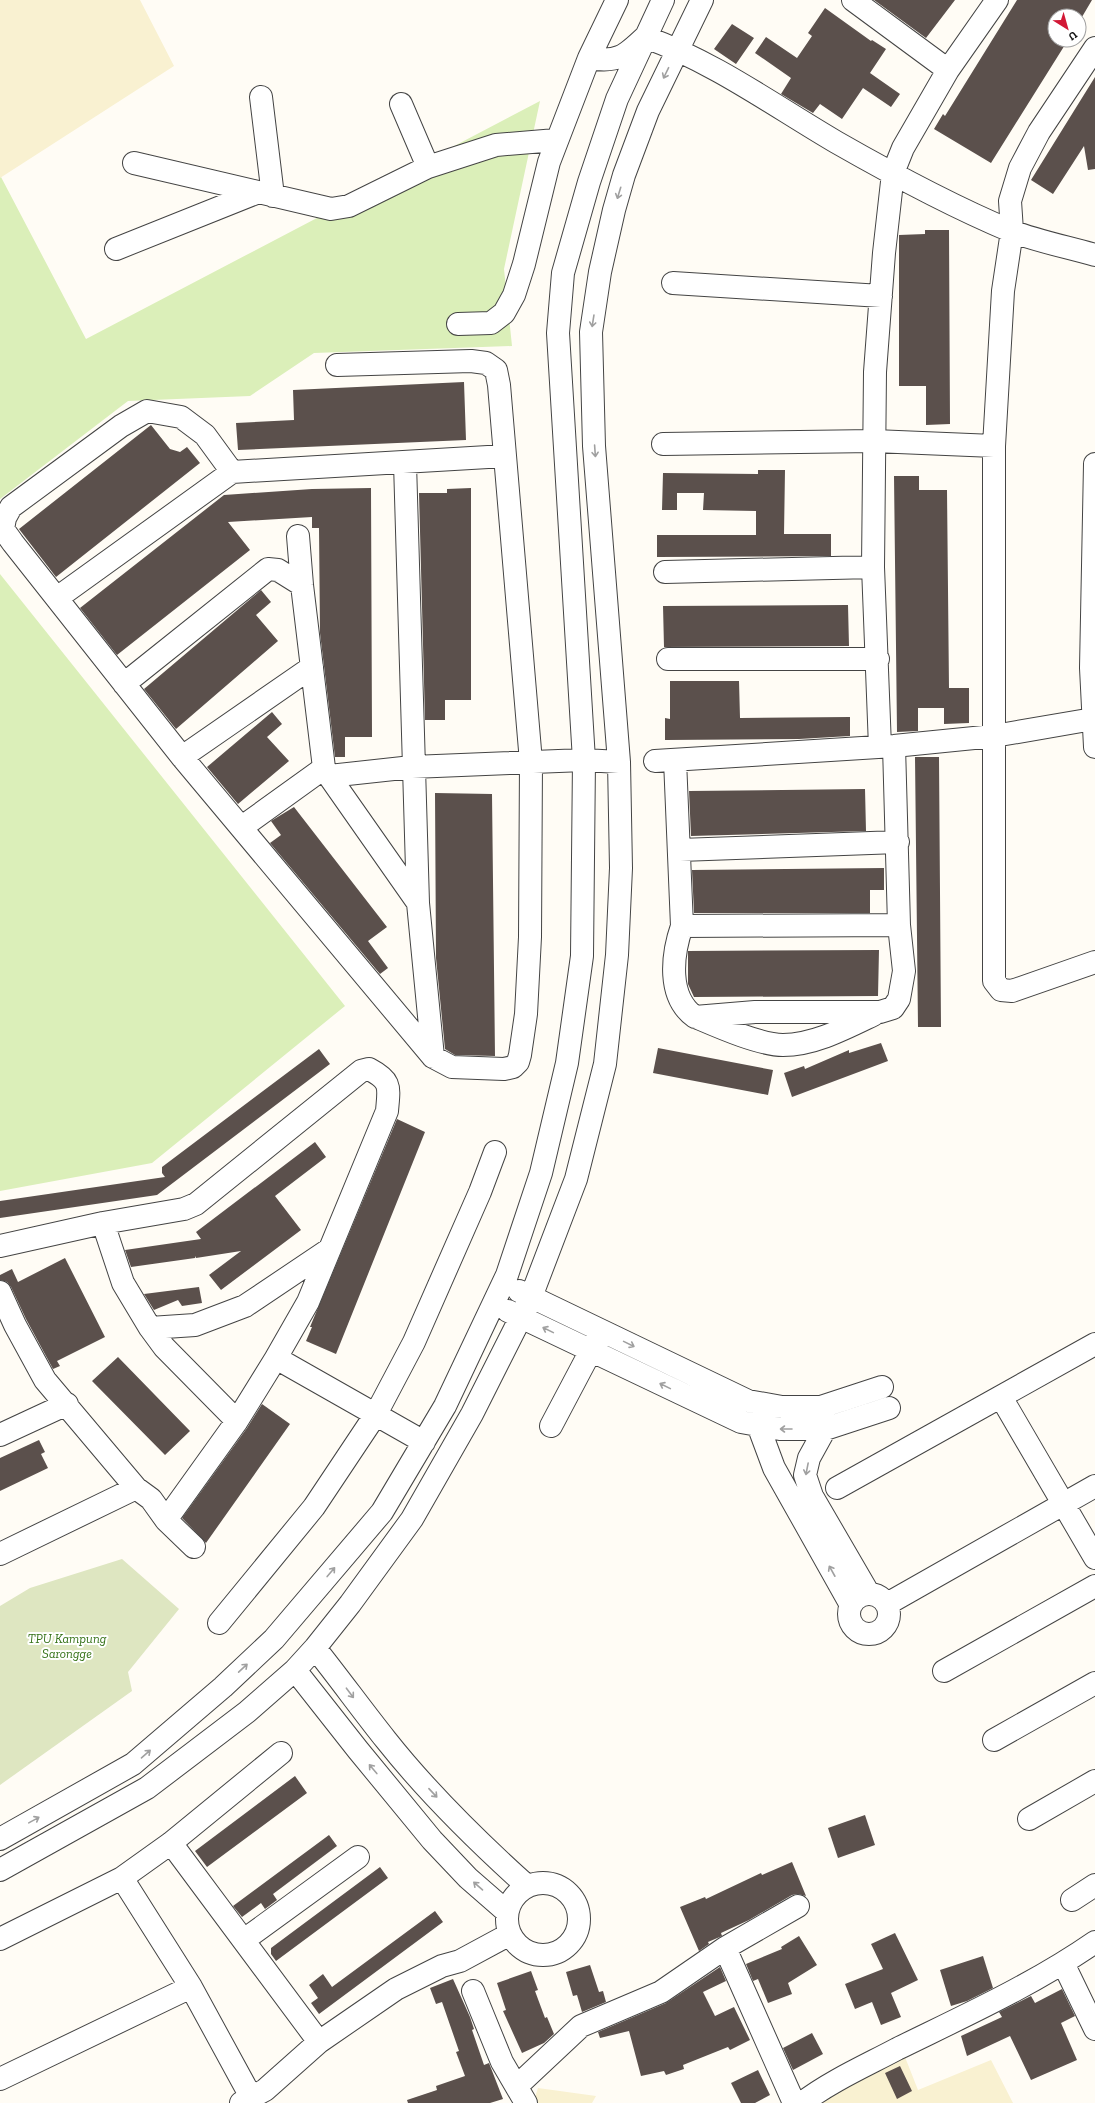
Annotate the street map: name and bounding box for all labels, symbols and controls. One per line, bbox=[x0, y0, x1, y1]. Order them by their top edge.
north arrow bbox=[1047, 8, 1087, 48]
text: U bbox=[1066, 28, 1080, 43]
one-way arrow bbox=[662, 66, 669, 78]
one-way arrow bbox=[615, 187, 622, 200]
one-way arrow bbox=[588, 314, 596, 327]
one-way arrow bbox=[591, 444, 598, 457]
one-way arrow bbox=[542, 1326, 554, 1333]
one-way arrow bbox=[623, 1341, 635, 1348]
one-way arrow bbox=[659, 1382, 671, 1389]
one-way arrow bbox=[780, 1425, 793, 1433]
one-way arrow bbox=[802, 1462, 810, 1475]
one-way arrow bbox=[828, 1565, 835, 1577]
one-way arrow bbox=[326, 1567, 335, 1577]
park label: TPU Kampung Sarongge bbox=[28, 1631, 107, 1661]
one-way arrow bbox=[238, 1664, 248, 1673]
one-way arrow bbox=[346, 1688, 354, 1699]
one-way arrow bbox=[140, 1749, 151, 1758]
one-way arrow bbox=[369, 1764, 378, 1774]
one-way arrow bbox=[428, 1788, 438, 1798]
one-way arrow bbox=[28, 1815, 40, 1823]
one-way arrow bbox=[473, 1882, 483, 1891]

